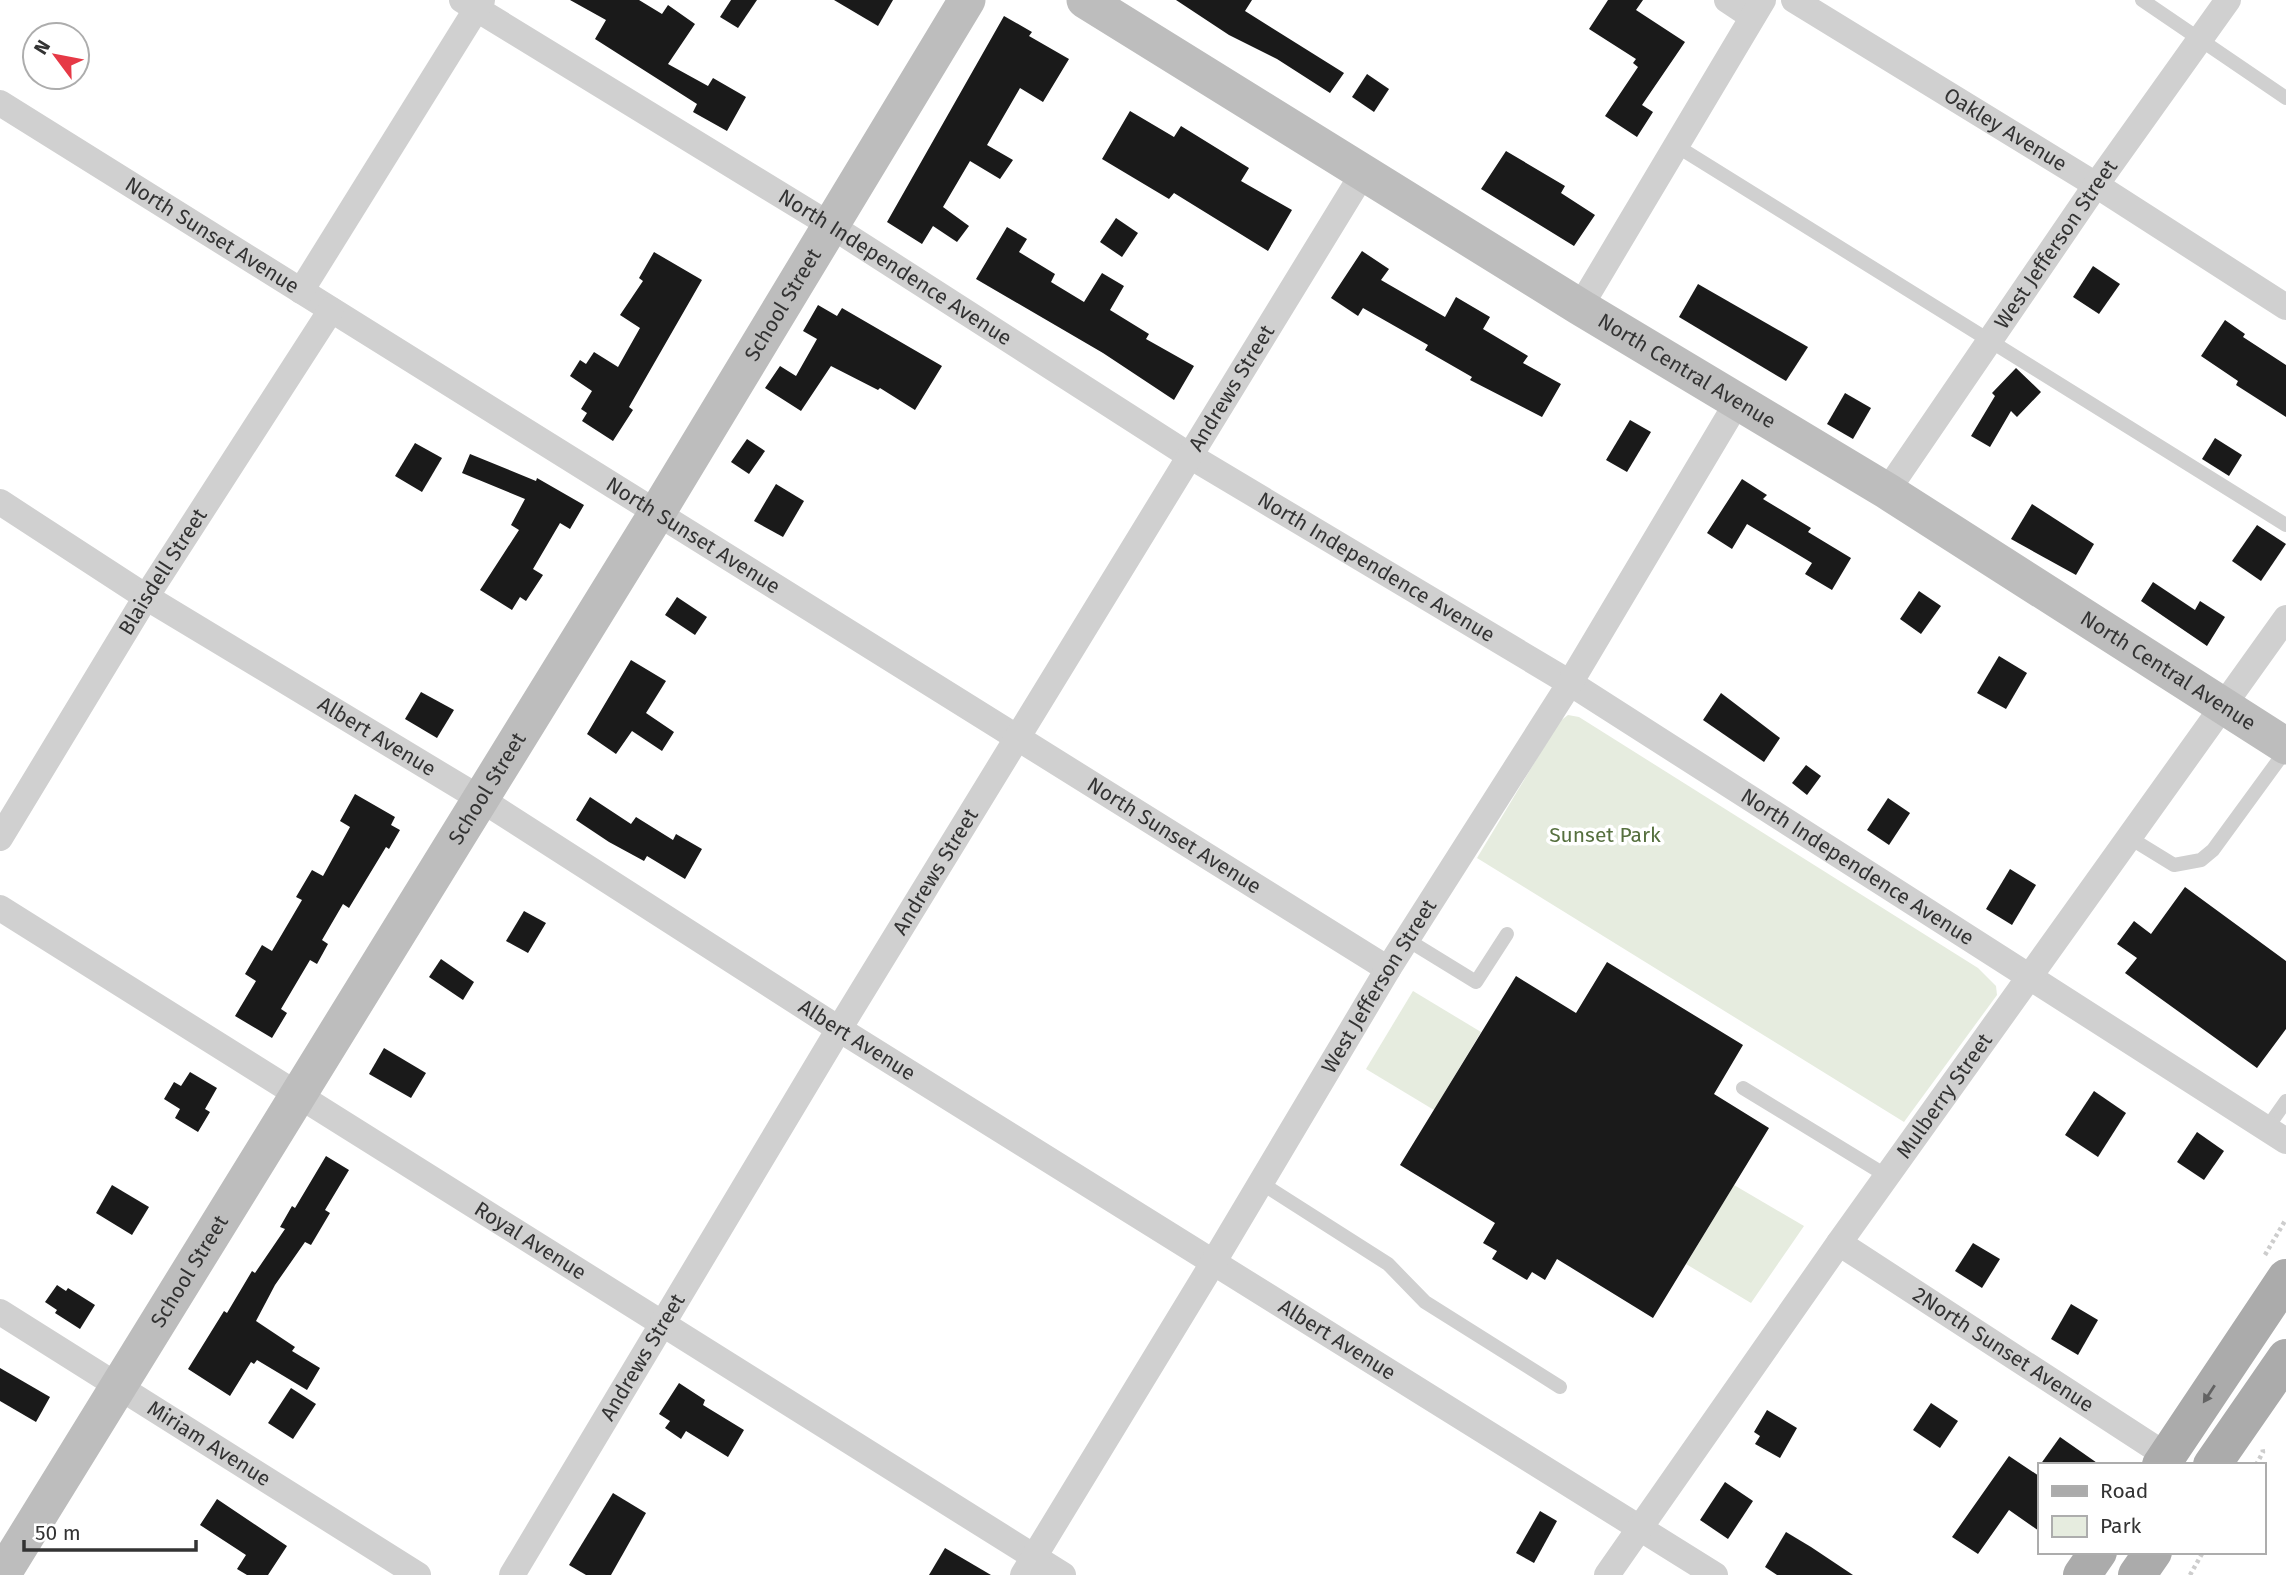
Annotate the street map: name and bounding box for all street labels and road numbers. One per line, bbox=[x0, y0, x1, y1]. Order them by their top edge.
street label: Oakley Avenue bbox=[1939, 82, 2072, 177]
street label: West Jefferson Street bbox=[1989, 154, 2123, 334]
street label: North Sunset Avenue bbox=[120, 171, 304, 299]
street label: North Independence Avenue bbox=[774, 184, 1017, 351]
street label: School Street bbox=[739, 243, 827, 366]
street label: North Central Avenue bbox=[1593, 308, 1781, 434]
street label: Andrews Street bbox=[1183, 320, 1280, 456]
street label: North Sunset Avenue bbox=[601, 471, 785, 600]
street label: North Independence Avenue bbox=[1253, 486, 1500, 648]
street label: Blaisdell Street bbox=[113, 503, 213, 640]
street label: North Central Avenue bbox=[2076, 605, 2261, 736]
street label: Albert Avenue bbox=[313, 691, 441, 782]
street label: School Street bbox=[443, 727, 532, 849]
street label: North Sunset Avenue bbox=[1082, 772, 1266, 900]
street label: North Independence Avenue bbox=[1736, 783, 1979, 951]
street label: Andrews Street bbox=[887, 803, 984, 940]
street label: West Jefferson Street bbox=[1316, 894, 1442, 1078]
street label: Albert Avenue bbox=[794, 994, 920, 1086]
street label: Mulberry Street bbox=[1891, 1028, 1998, 1163]
street label: Royal Avenue bbox=[469, 1196, 591, 1286]
street label: School Street bbox=[145, 1210, 234, 1332]
street label: 2North Sunset Avenue bbox=[1908, 1281, 2099, 1418]
street label: Andrews Street bbox=[595, 1289, 691, 1425]
street label: Albert Avenue bbox=[1274, 1293, 1401, 1386]
street label: Miriam Avenue bbox=[142, 1395, 276, 1492]

